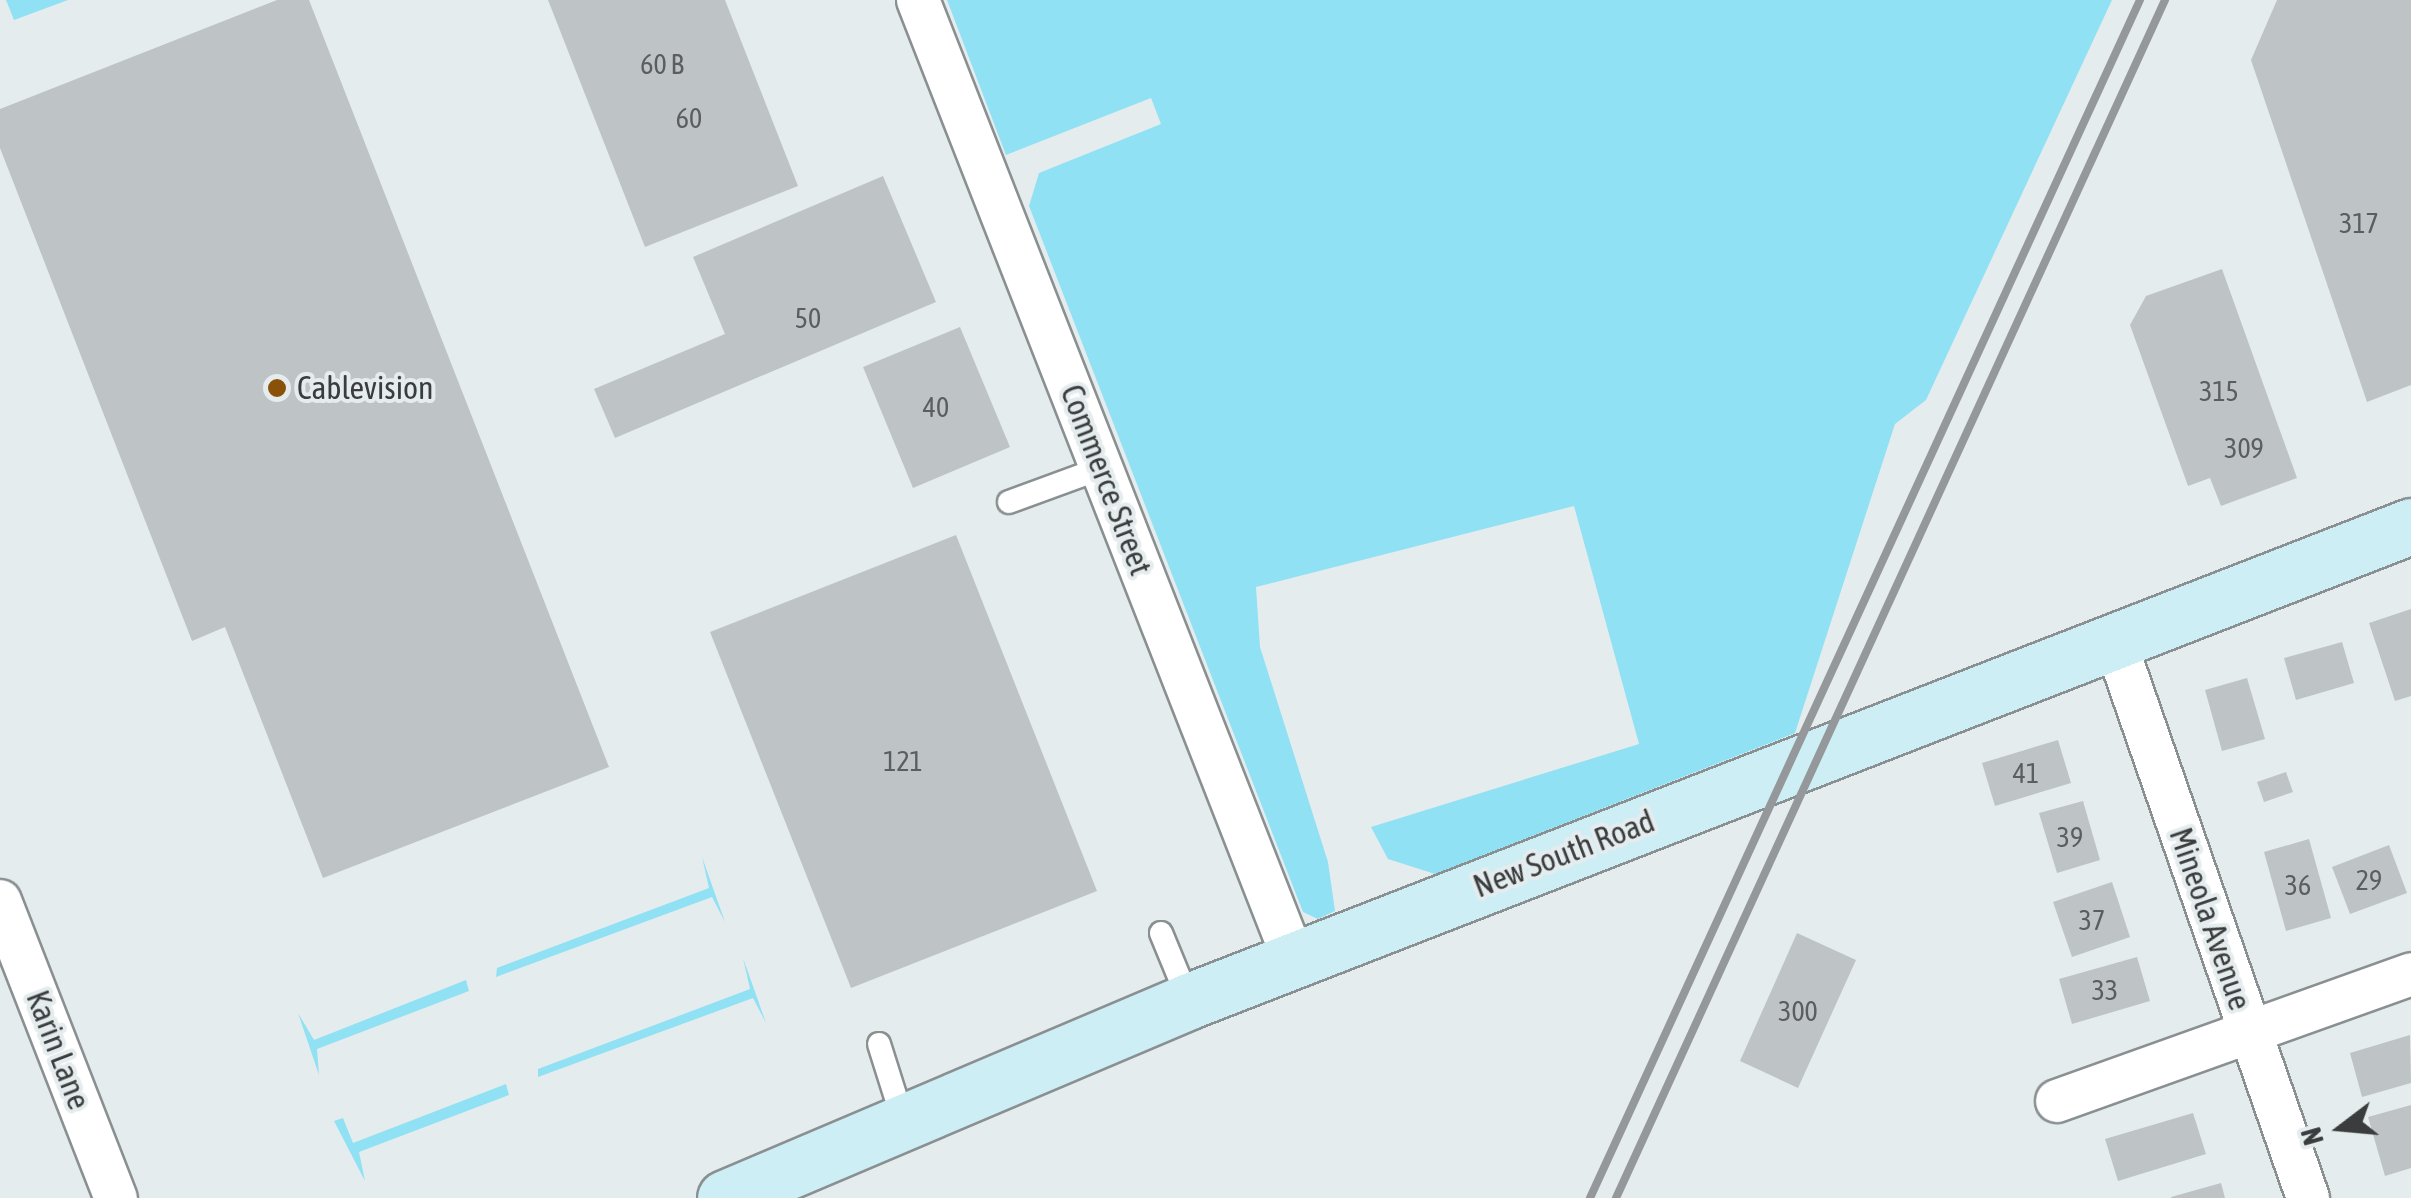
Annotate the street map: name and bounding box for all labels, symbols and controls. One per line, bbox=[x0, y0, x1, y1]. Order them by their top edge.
house number: 60 B bbox=[640, 47, 684, 81]
house number: 60 bbox=[676, 101, 702, 135]
house number: 317 bbox=[2339, 206, 2379, 240]
house number: 50 bbox=[795, 301, 821, 335]
place label: Cablevision bbox=[297, 369, 434, 407]
house number: 315 bbox=[2199, 374, 2239, 408]
marker: Cablevision bbox=[266, 377, 288, 399]
street label: Commerce Street bbox=[1052, 380, 1160, 580]
house number: 40 bbox=[923, 390, 949, 424]
house number: 309 bbox=[2224, 431, 2264, 465]
house number: 121 bbox=[883, 744, 923, 778]
house number: 41 bbox=[2013, 756, 2039, 790]
street label: New South Road bbox=[1468, 802, 1660, 906]
house number: 39 bbox=[2057, 820, 2083, 854]
street label: Mineola Avenue bbox=[2161, 823, 2259, 1015]
house number: 29 bbox=[2356, 863, 2382, 897]
house number: 36 bbox=[2285, 868, 2311, 902]
house number: 37 bbox=[2079, 903, 2105, 937]
house number: 33 bbox=[2092, 973, 2118, 1007]
street label: Karin Lane bbox=[18, 985, 98, 1115]
house number: 300 bbox=[1778, 994, 1818, 1028]
north arrow bbox=[2291, 1078, 2391, 1178]
text: N bbox=[2295, 1124, 2330, 1149]

